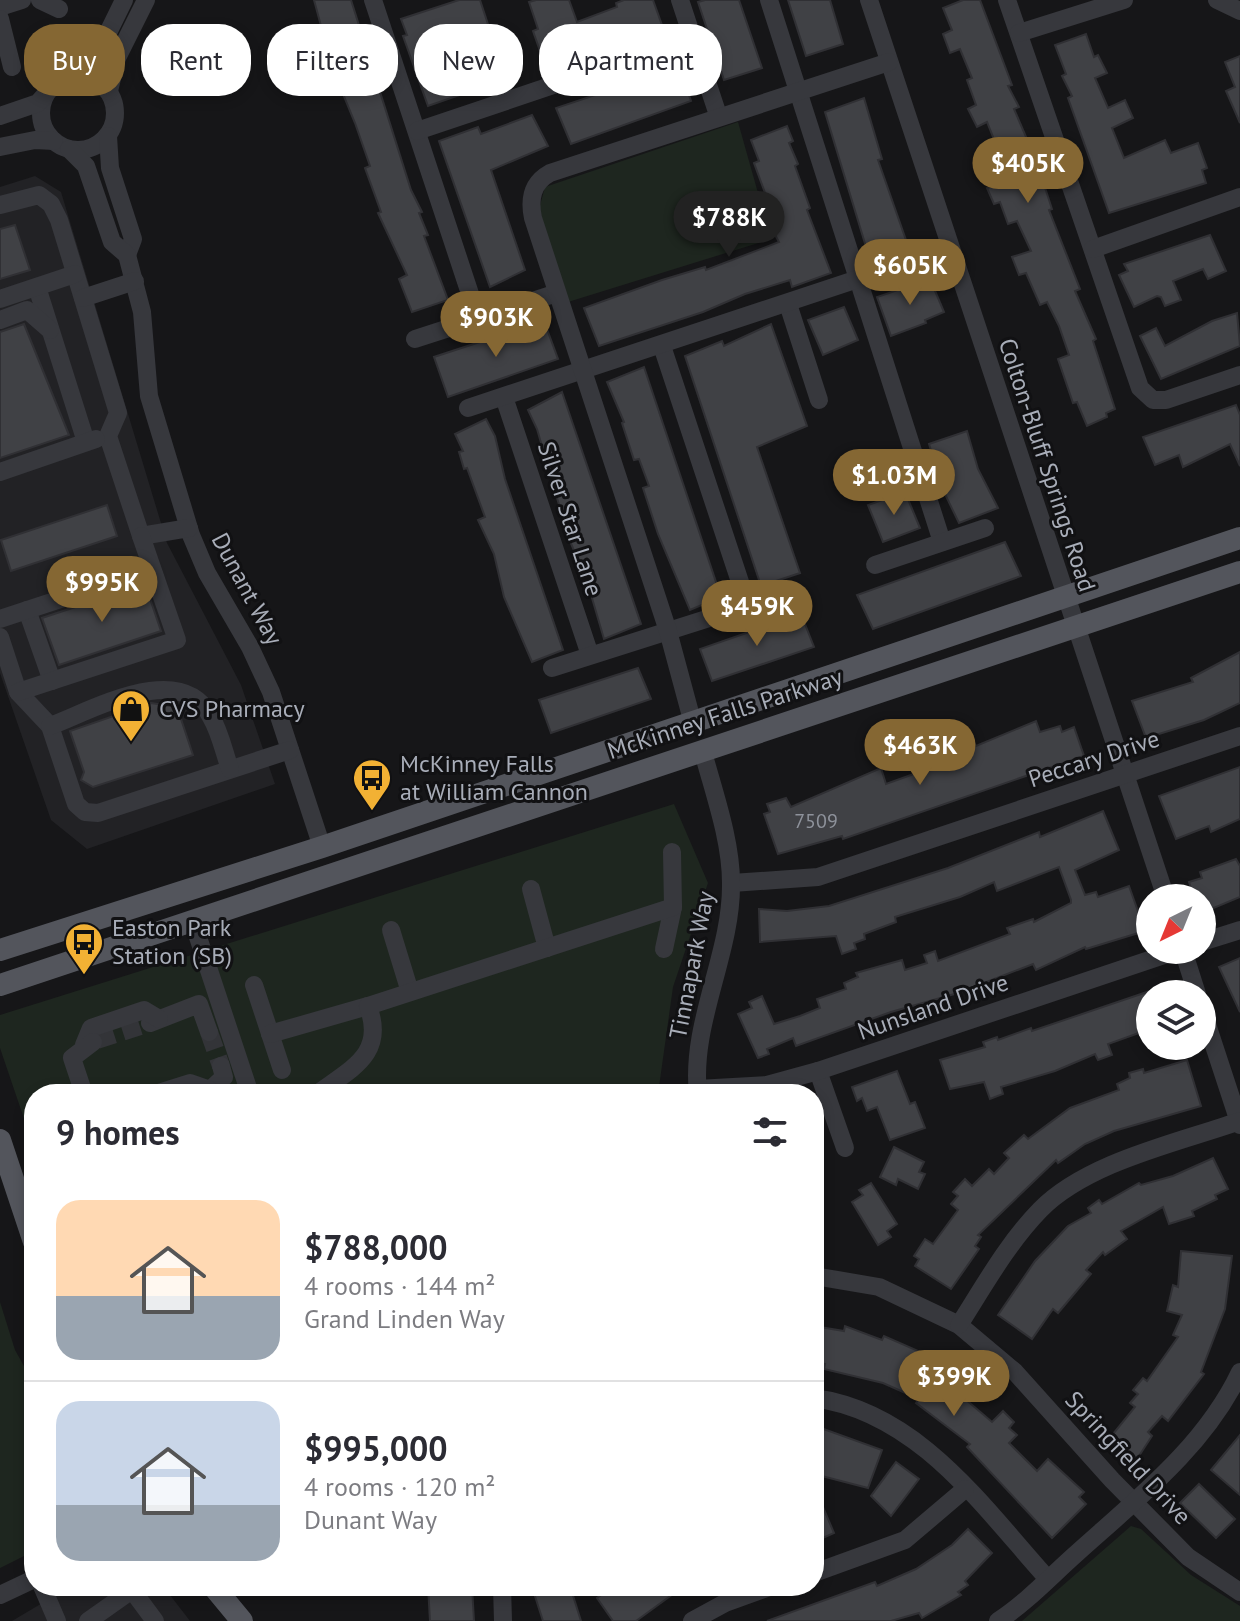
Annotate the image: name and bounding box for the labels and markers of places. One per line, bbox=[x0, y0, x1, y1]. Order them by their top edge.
pin: $405K bbox=[972, 137, 1084, 205]
pin: $788K bbox=[673, 191, 785, 259]
pin: $605K bbox=[854, 239, 966, 307]
pin: $903K bbox=[440, 291, 552, 359]
pin: $1.03M bbox=[829, 449, 959, 517]
pin: $995K bbox=[46, 556, 158, 624]
pin: $459K bbox=[701, 580, 813, 648]
shop icon: CVS Pharmacy bbox=[110, 688, 152, 743]
place label: CVS Pharmacy bbox=[159, 693, 305, 724]
pin: $463K bbox=[864, 719, 976, 787]
place label: McKinney Falls at William Cannon bbox=[400, 748, 588, 807]
bus stop icon: McKinney Falls at William Cannon bbox=[351, 757, 393, 812]
place label: Easton Park Station (SB) bbox=[112, 912, 232, 971]
bus stop icon: Easton Park Station (SB) bbox=[63, 921, 105, 976]
pin: $399K bbox=[898, 1350, 1010, 1418]

